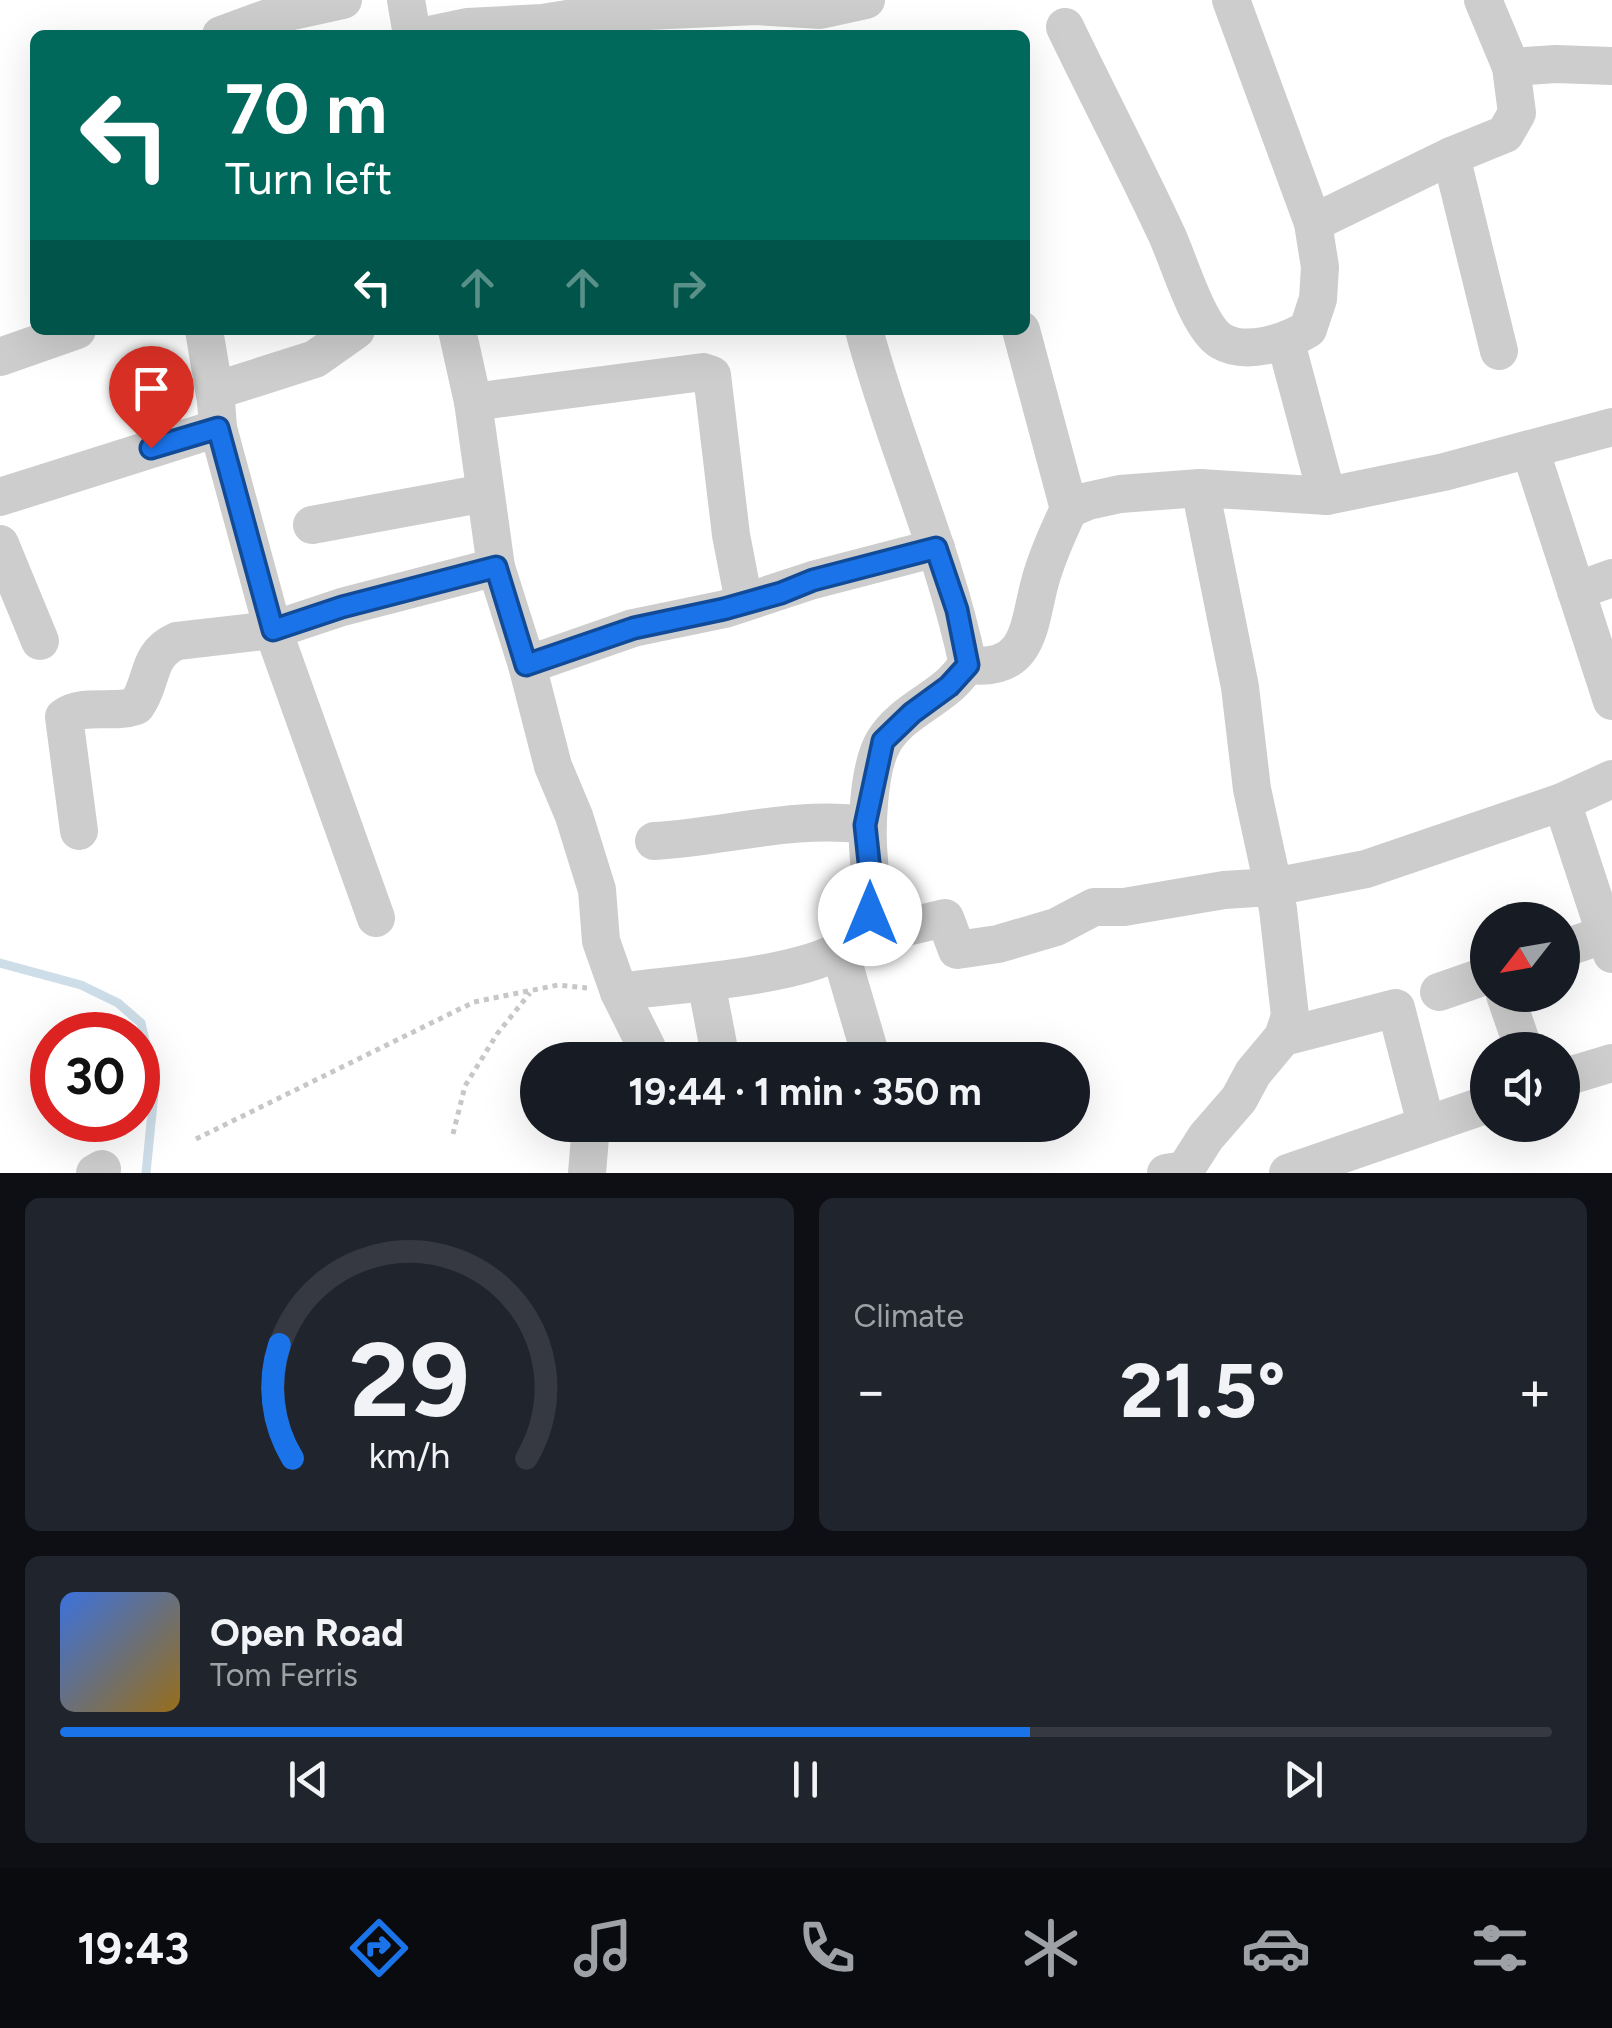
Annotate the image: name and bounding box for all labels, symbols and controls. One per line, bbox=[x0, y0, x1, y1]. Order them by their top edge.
text: 70 m bbox=[225, 66, 387, 151]
icon: left bbox=[60, 70, 190, 200]
text: Turn left bbox=[225, 151, 392, 205]
icon: left bbox=[345, 260, 400, 315]
icon: ahead bbox=[450, 260, 505, 315]
icon: ahead bbox=[555, 260, 610, 315]
icon: right bbox=[660, 260, 715, 315]
pin bbox=[109, 346, 194, 449]
icon: arrive bbox=[124, 361, 179, 416]
position arrow bbox=[818, 862, 922, 966]
north arrow bbox=[1470, 902, 1580, 1012]
map controls bbox=[1470, 902, 1580, 1142]
speed limit sign: 30 bbox=[30, 1012, 160, 1142]
button: sound bbox=[1470, 1032, 1580, 1142]
text: 19:44 · 1 min · 350 m bbox=[628, 1069, 982, 1115]
text: Climate bbox=[854, 1297, 964, 1335]
text: 29 bbox=[349, 1317, 470, 1442]
text: 21.5° bbox=[1120, 1346, 1286, 1436]
text: − bbox=[854, 1358, 888, 1424]
text: + bbox=[1518, 1358, 1552, 1424]
text: km/h bbox=[368, 1434, 450, 1477]
text: Open Road bbox=[210, 1610, 404, 1656]
text: Tom Ferris bbox=[210, 1656, 358, 1694]
icon: previous bbox=[281, 1752, 336, 1807]
icon: pause bbox=[778, 1752, 833, 1807]
icon: next bbox=[1276, 1752, 1331, 1807]
icon: directions bbox=[344, 1913, 414, 1983]
icon: music bbox=[568, 1913, 638, 1983]
icon: phone bbox=[792, 1913, 862, 1983]
icon: climate bbox=[1016, 1913, 1086, 1983]
icon: car bbox=[1241, 1913, 1311, 1983]
icon: filters bbox=[1465, 1913, 1535, 1983]
text: 19:43 bbox=[77, 1921, 189, 1975]

